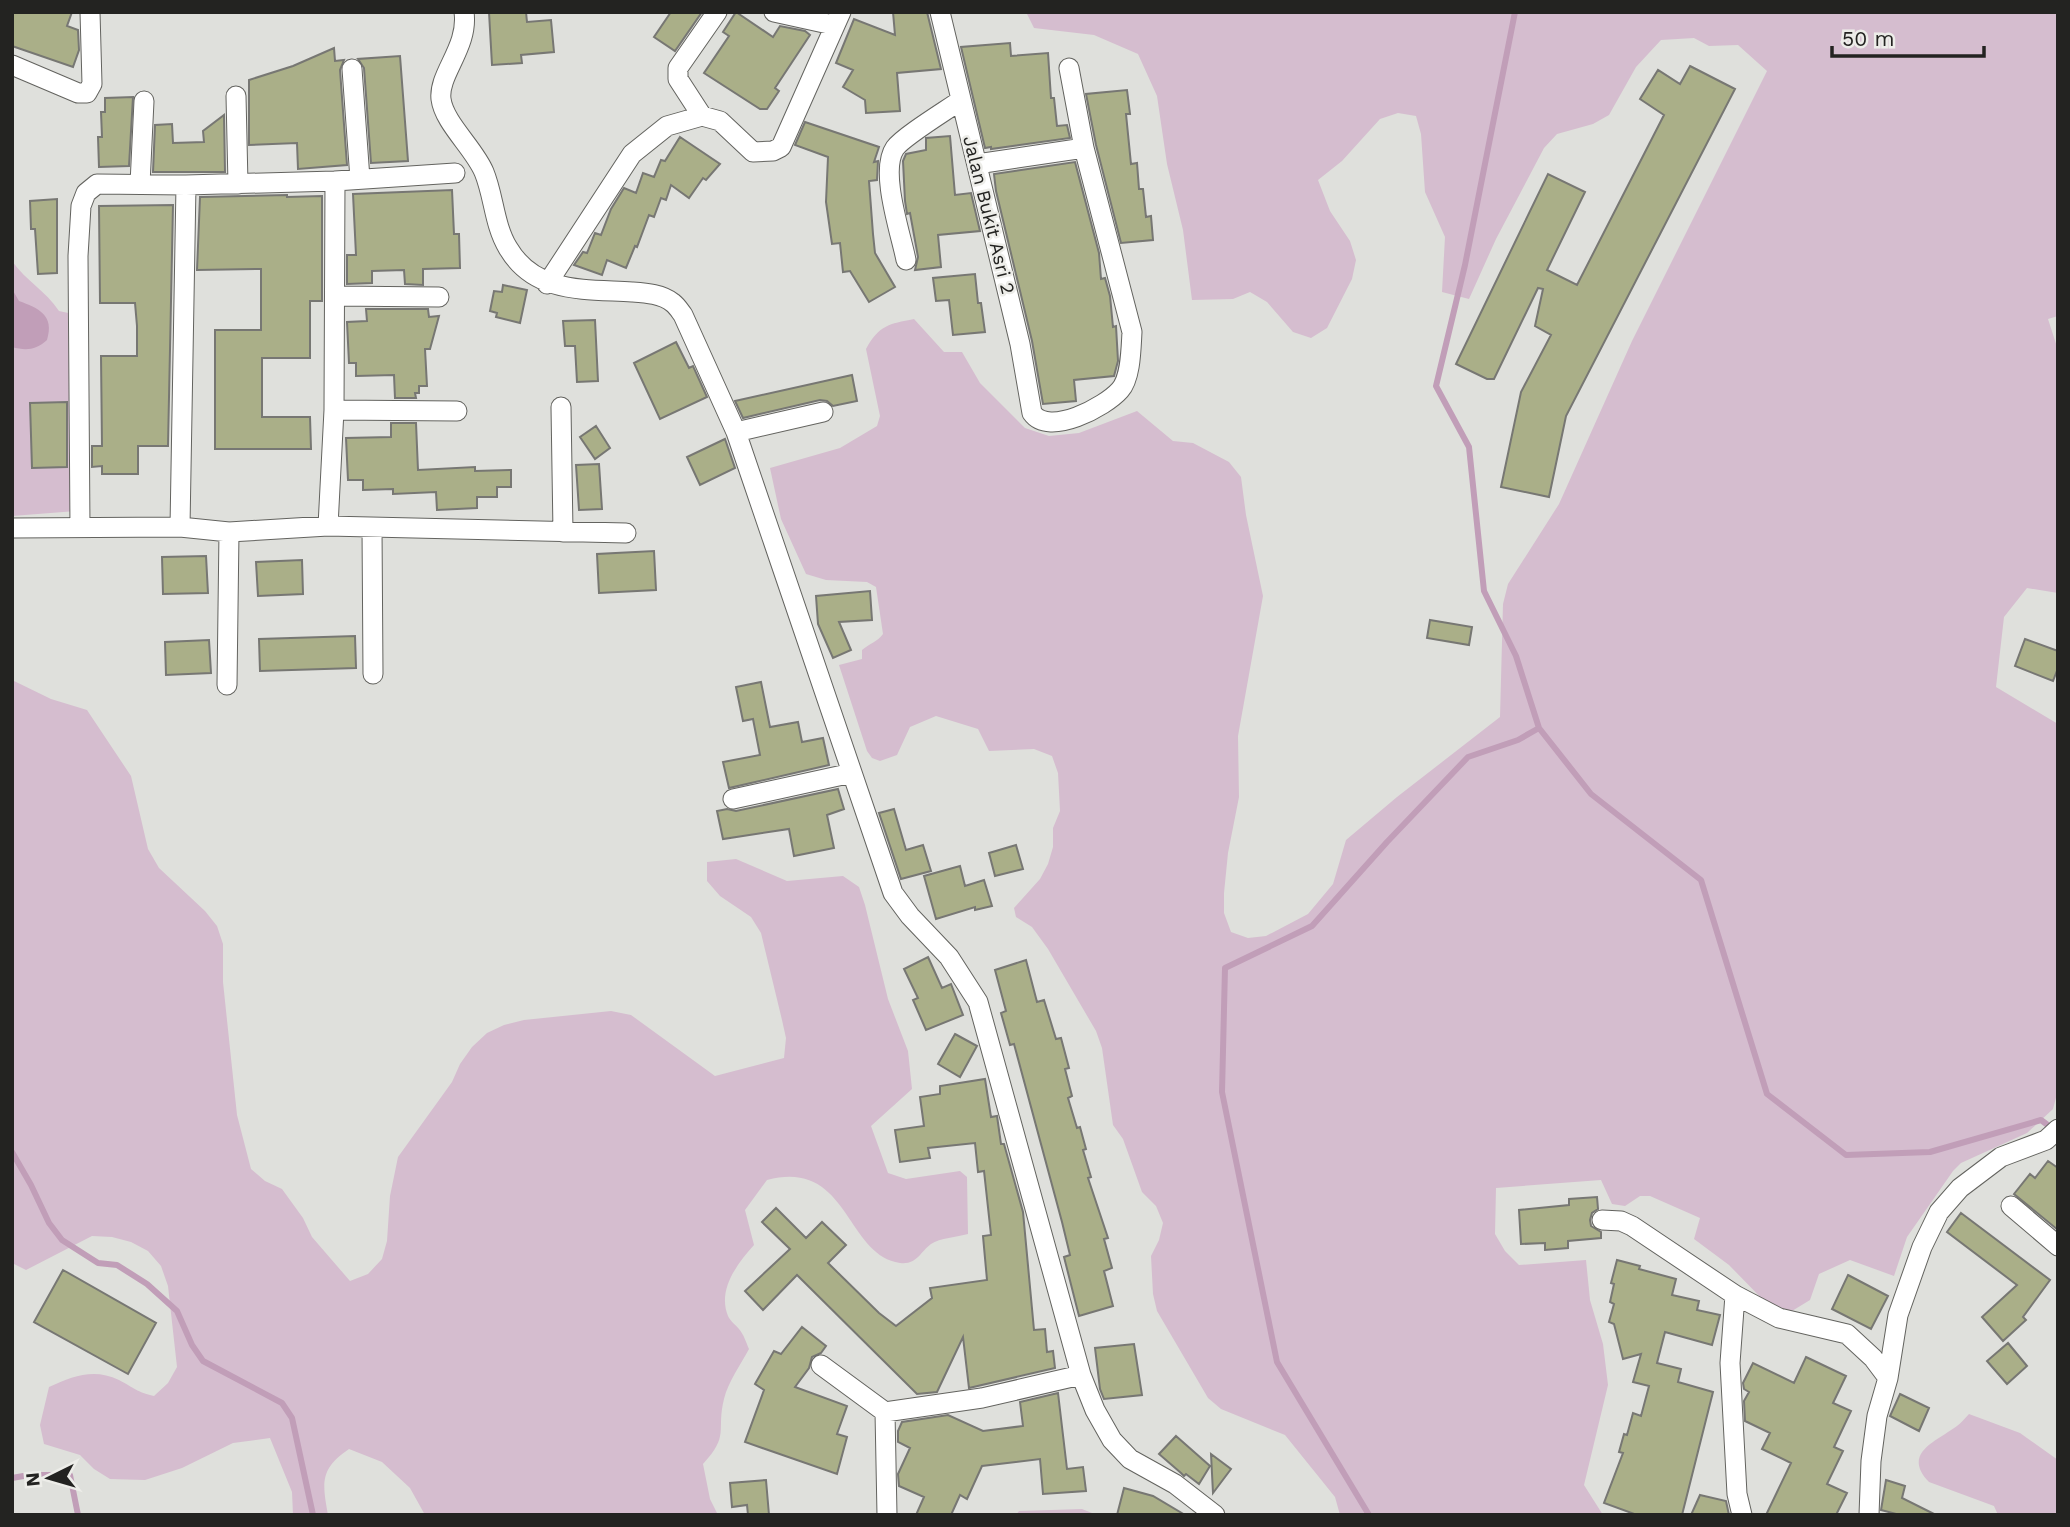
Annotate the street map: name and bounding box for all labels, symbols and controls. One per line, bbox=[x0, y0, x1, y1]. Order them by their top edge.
scale bar bbox=[1832, 14, 1984, 58]
text: 50 m bbox=[1842, 26, 1894, 51]
street label: Jalan Bukit Asri 2 bbox=[958, 133, 1020, 297]
north arrow bbox=[14, 1443, 84, 1513]
text: N bbox=[20, 1471, 45, 1487]

